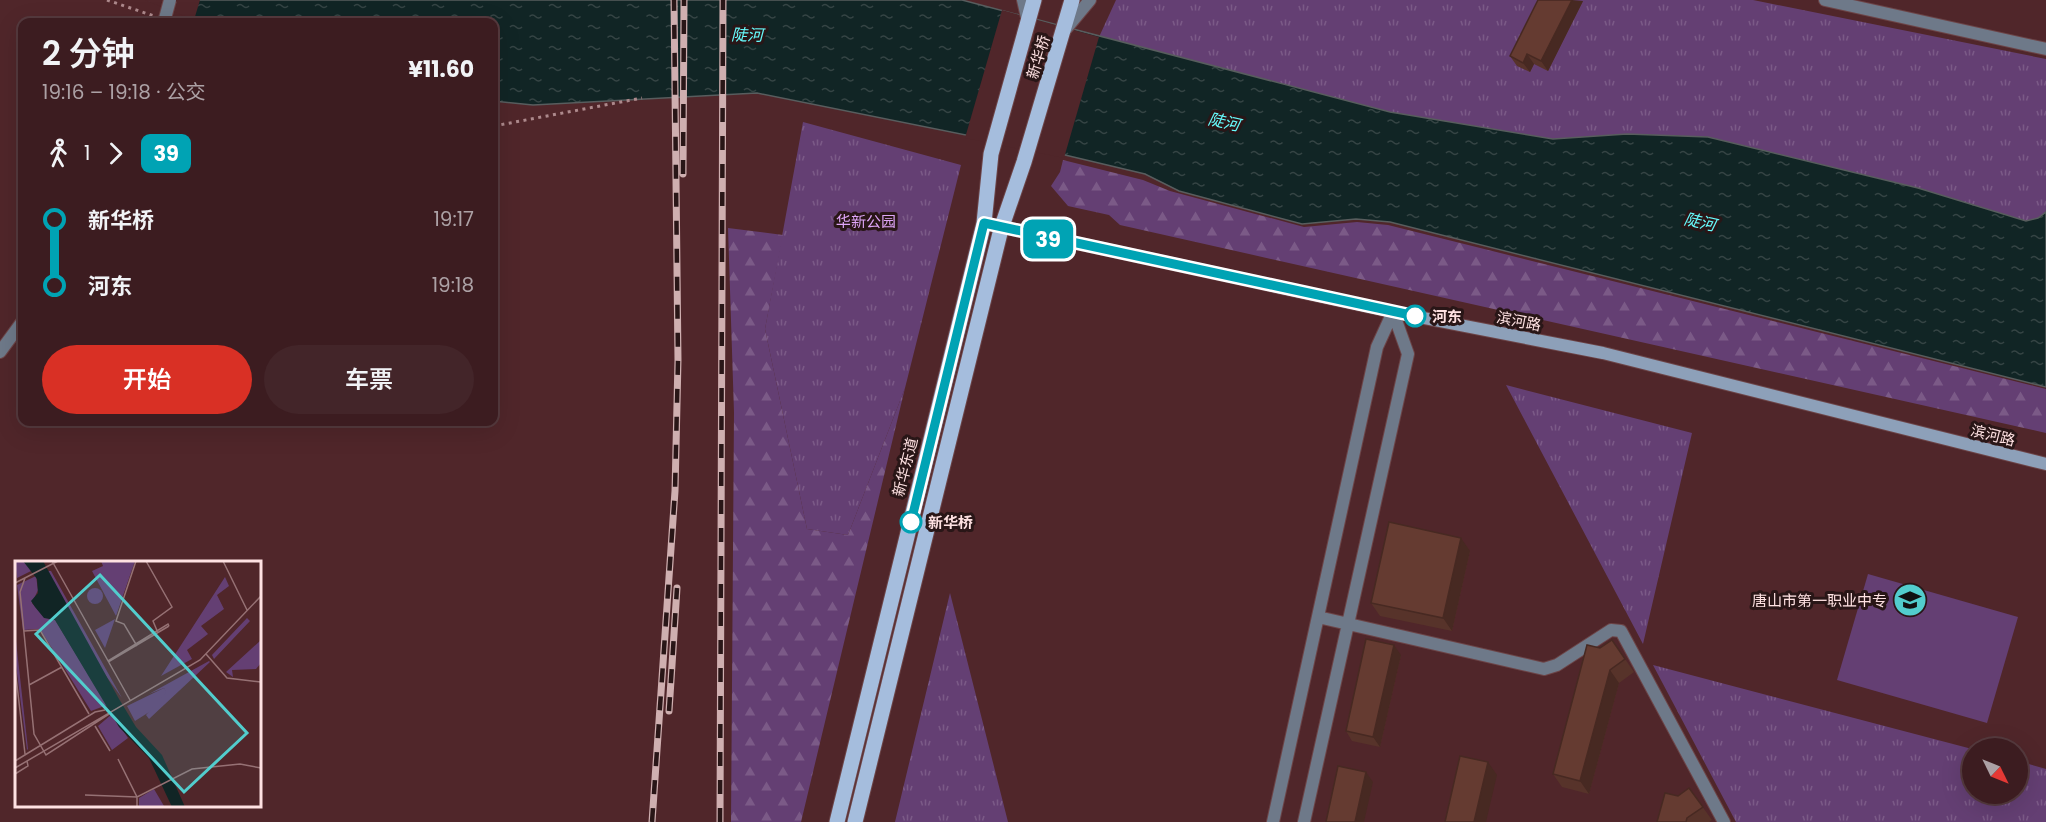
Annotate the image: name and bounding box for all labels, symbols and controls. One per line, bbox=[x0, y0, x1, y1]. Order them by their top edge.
water label: 陡河 bbox=[731, 23, 766, 47]
text: 2 分钟 bbox=[42, 30, 135, 77]
street label: 新华桥 bbox=[1021, 32, 1055, 82]
text: ¥11.60 bbox=[408, 54, 474, 85]
text: 19:16 – 19:18 · 公交 bbox=[42, 78, 206, 106]
water label: 陡河 bbox=[1206, 107, 1245, 137]
icon: walk bbox=[42, 137, 75, 170]
icon: forward bbox=[99, 137, 132, 170]
text: 1 bbox=[84, 139, 90, 167]
text: 39 bbox=[153, 139, 179, 168]
text: 新华桥 bbox=[88, 205, 154, 236]
text: 19:17 bbox=[433, 205, 474, 233]
water label: 陡河 bbox=[1682, 207, 1721, 237]
park label: 华新公园 bbox=[836, 211, 896, 232]
line badge: 39 bbox=[1021, 220, 1075, 258]
text: 39 bbox=[1035, 225, 1061, 254]
text: 河东 bbox=[88, 271, 132, 302]
text: 19:18 bbox=[432, 271, 474, 299]
marker: 河东 bbox=[1404, 305, 1426, 327]
place label: 河东 bbox=[1432, 306, 1462, 327]
street label: 滨河路 bbox=[1495, 306, 1543, 336]
button: 开始 bbox=[42, 345, 252, 414]
button: 车票 bbox=[264, 345, 474, 414]
street label: 滨河路 bbox=[1969, 419, 2017, 451]
street label: 新华东道 bbox=[888, 435, 922, 499]
marker: 新华桥 bbox=[900, 511, 922, 533]
place label: 新华桥 bbox=[928, 512, 973, 533]
inset map bbox=[15, 561, 261, 807]
school or university icon: 唐山市第一职业中专 bbox=[1892, 582, 1928, 618]
place label: 唐山市第一职业中专 bbox=[1752, 590, 1887, 611]
north arrow bbox=[1962, 738, 2028, 804]
map controls bbox=[1962, 738, 2028, 804]

